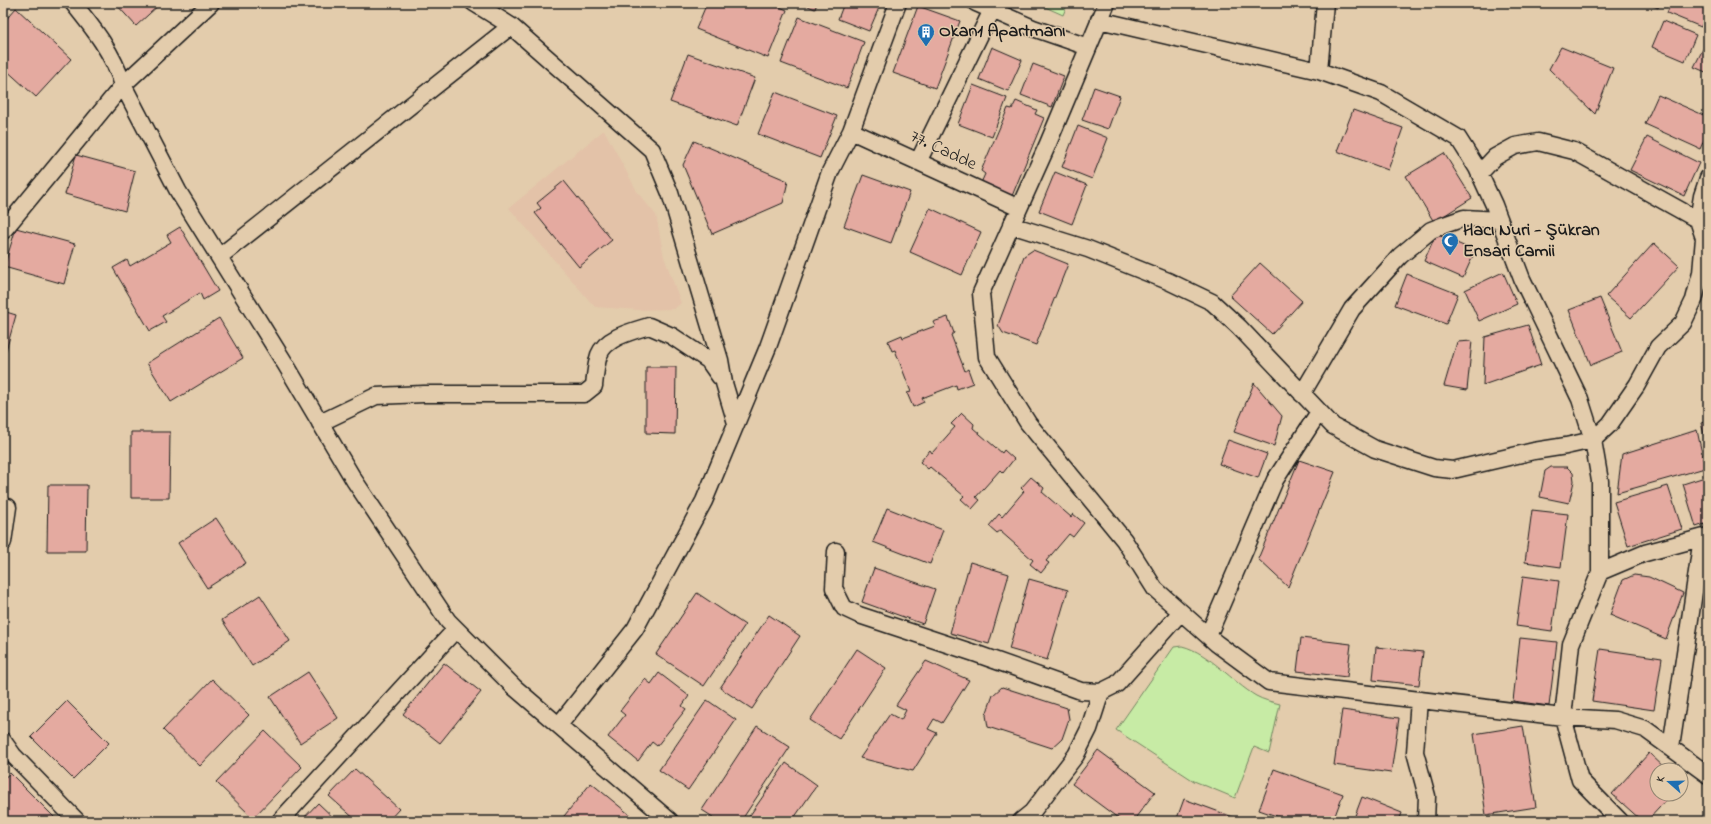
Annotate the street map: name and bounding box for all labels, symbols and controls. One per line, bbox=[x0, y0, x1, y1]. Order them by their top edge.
place label: Okan1 Apartmanı bbox=[939, 19, 1066, 45]
building icon: Okan1 Apartmanı bbox=[916, 22, 936, 47]
street label: 77. Cadde bbox=[905, 124, 981, 178]
place label: Hacı Nuri - Şükran Ensari Camii bbox=[1463, 218, 1600, 265]
mosque icon: Hacı Nuri - Şükran Ensari Camii bbox=[1440, 231, 1460, 256]
north arrow bbox=[1649, 762, 1689, 802]
text: K bbox=[1652, 773, 1669, 784]

